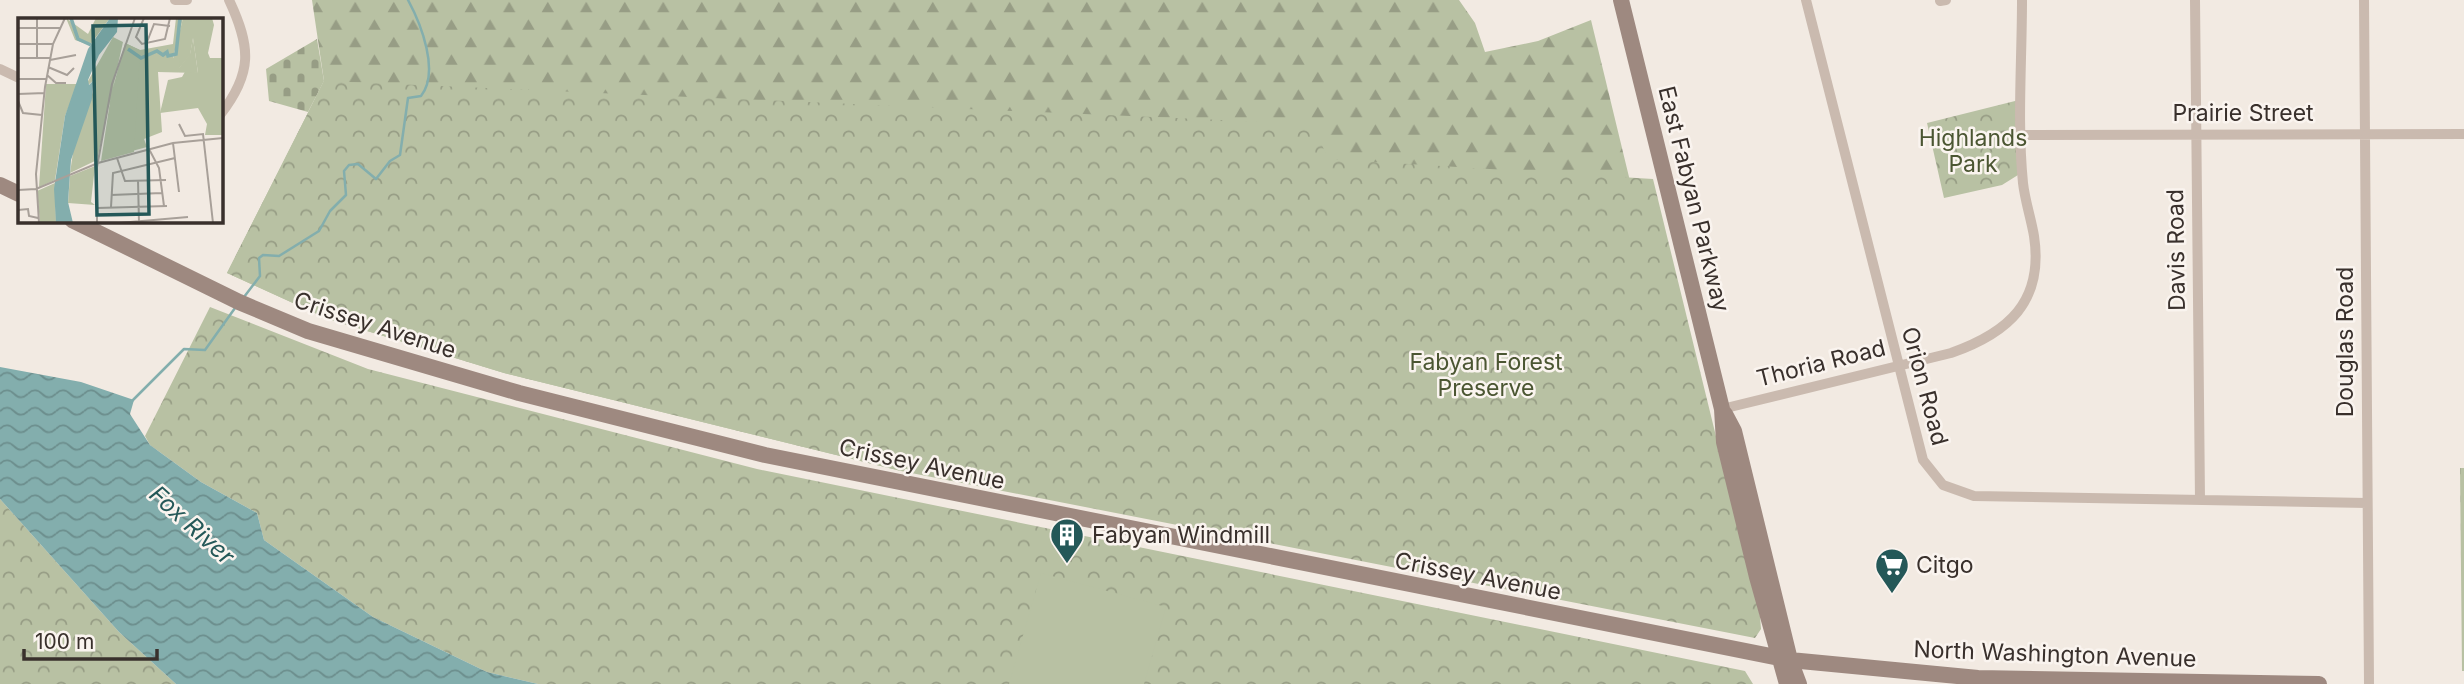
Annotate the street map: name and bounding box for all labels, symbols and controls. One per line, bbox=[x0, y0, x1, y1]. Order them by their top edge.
inset map bbox=[18, 18, 222, 222]
street label: East Fabyan Parkway bbox=[1652, 83, 1736, 315]
street label: Prairie Street bbox=[2172, 99, 2314, 127]
park label: Highlands Park bbox=[1919, 124, 2027, 178]
street label: Davis Road bbox=[2161, 189, 2191, 311]
street label: Douglas Road bbox=[2331, 267, 2359, 417]
street label: Crissey Avenue bbox=[290, 286, 460, 364]
street label: Orion Road bbox=[1896, 324, 1954, 448]
street label: Thoria Road bbox=[1754, 333, 1888, 393]
park label: Fabyan Forest Preserve bbox=[1409, 348, 1563, 402]
street label: Crissey Avenue bbox=[837, 433, 1007, 495]
water label: Fox River bbox=[144, 479, 241, 571]
building icon: Fabyan Windmill bbox=[1048, 516, 1086, 565]
place label: Fabyan Windmill bbox=[1092, 521, 1270, 549]
street label: Crissey Avenue bbox=[1392, 546, 1564, 606]
supermarket icon: Citgo bbox=[1873, 546, 1911, 595]
place label: Citgo bbox=[1916, 551, 1974, 579]
scale bar bbox=[24, 618, 158, 662]
text: 100 m bbox=[35, 629, 94, 654]
street label: North Washington Avenue bbox=[1913, 635, 2197, 673]

